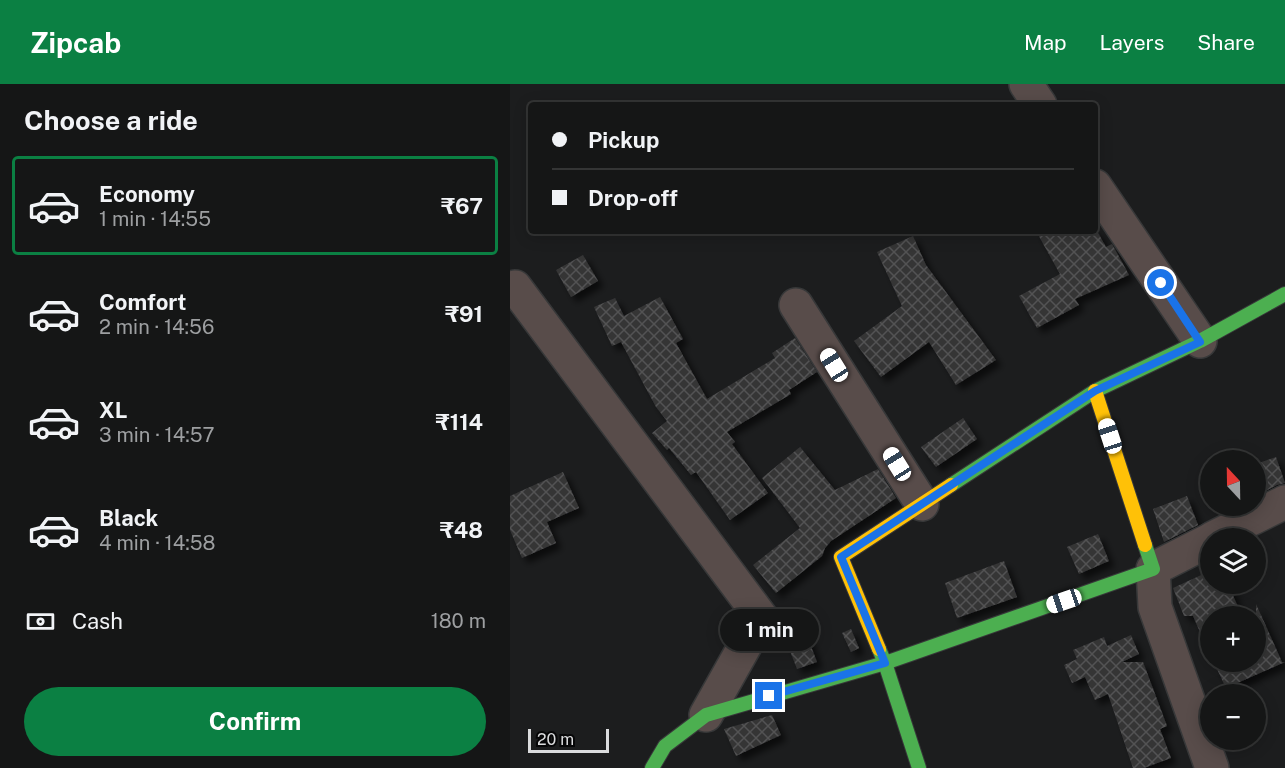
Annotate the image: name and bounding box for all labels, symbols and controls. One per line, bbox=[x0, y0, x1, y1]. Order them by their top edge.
text: Zipcab bbox=[30, 26, 121, 59]
text: Map bbox=[1024, 30, 1067, 55]
text: Layers bbox=[1100, 30, 1164, 55]
text: Share bbox=[1197, 30, 1255, 55]
text: Choose a ride bbox=[24, 104, 198, 136]
text: Pickup bbox=[588, 127, 659, 153]
icon: car bbox=[27, 179, 81, 233]
text: Economy bbox=[99, 181, 195, 207]
text: Drop-off bbox=[588, 185, 678, 211]
text: ₹67 bbox=[441, 193, 483, 219]
text: 1 min · 14:55 bbox=[99, 207, 211, 231]
route start bbox=[1147, 269, 1174, 296]
icon: car bbox=[27, 287, 81, 341]
text: Comfort bbox=[99, 289, 186, 315]
text: ₹91 bbox=[445, 301, 483, 327]
text: 2 min · 14:56 bbox=[99, 315, 214, 339]
car bbox=[817, 345, 851, 385]
icon: car bbox=[27, 395, 81, 449]
text: XL bbox=[99, 397, 127, 423]
text: ₹114 bbox=[436, 409, 483, 435]
car bbox=[1096, 416, 1124, 456]
text: 3 min · 14:57 bbox=[99, 423, 215, 447]
car bbox=[880, 444, 914, 484]
north arrow bbox=[1200, 450, 1266, 516]
map controls bbox=[1200, 450, 1266, 750]
icon: car bbox=[27, 503, 81, 557]
text: Black bbox=[99, 505, 158, 531]
text: ₹48 bbox=[440, 517, 483, 543]
button: layers bbox=[1200, 528, 1266, 594]
text: 4 min · 14:58 bbox=[99, 531, 216, 555]
car bbox=[1044, 587, 1084, 615]
icon: cash bbox=[24, 605, 57, 638]
button: + bbox=[1200, 606, 1266, 672]
text: Cash bbox=[72, 608, 123, 634]
text: 180 m bbox=[431, 609, 486, 633]
callout: 1 min bbox=[720, 609, 818, 651]
text: 1 min bbox=[745, 618, 794, 642]
route end bbox=[755, 682, 782, 709]
button: − bbox=[1200, 684, 1266, 750]
button: Confirm bbox=[24, 687, 486, 756]
scale bar bbox=[528, 726, 609, 754]
text: 20 m bbox=[537, 730, 574, 749]

